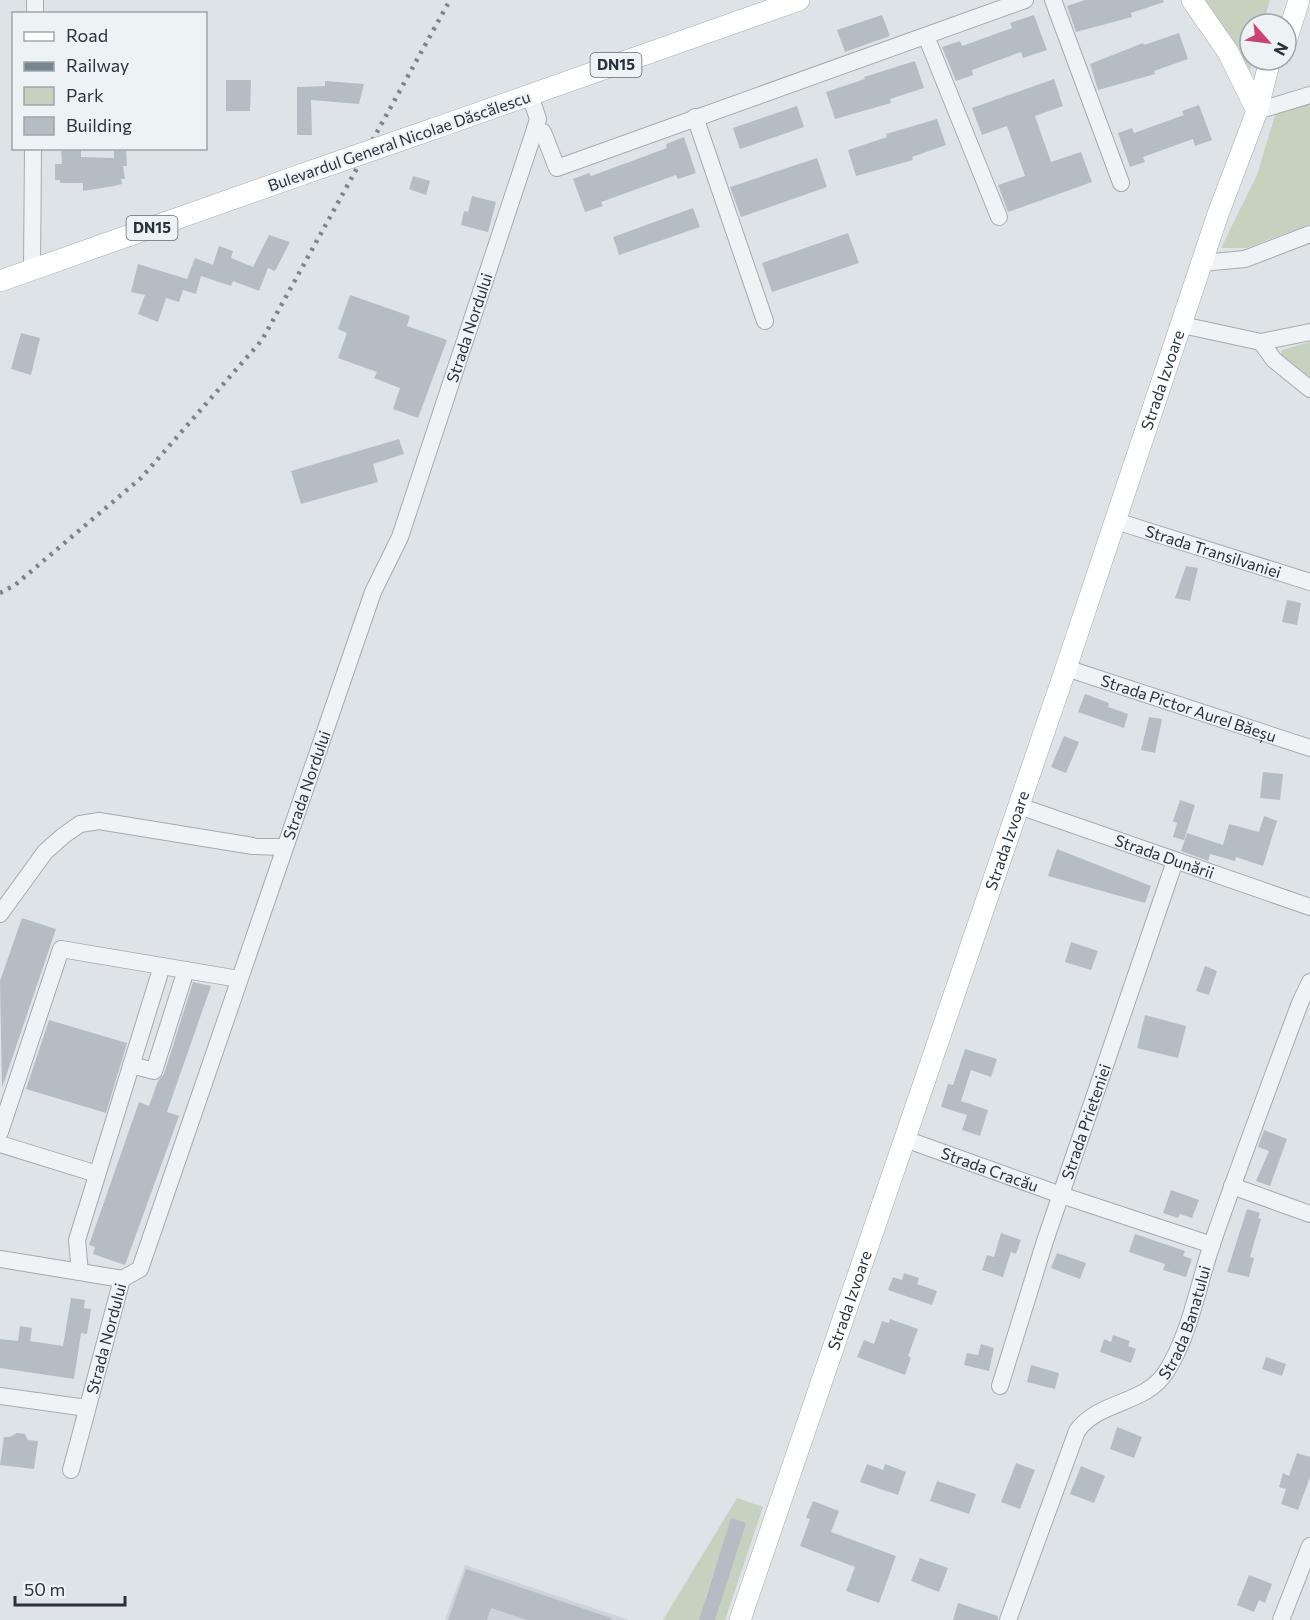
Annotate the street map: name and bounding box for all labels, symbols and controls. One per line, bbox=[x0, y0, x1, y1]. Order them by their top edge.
legend bbox=[12, 12, 207, 150]
north arrow bbox=[1238, 12, 1298, 72]
text: Road bbox=[66, 24, 108, 46]
text: N bbox=[1270, 40, 1293, 59]
road number: DN15 bbox=[590, 53, 642, 77]
text: Railway bbox=[66, 54, 129, 76]
text: Park bbox=[66, 84, 104, 106]
street label: Bulevardul General Nicolae Dăscălescu bbox=[265, 87, 533, 195]
text: Building bbox=[66, 114, 132, 136]
road number: DN15 bbox=[126, 216, 178, 240]
street label: Strada Nordului bbox=[442, 270, 496, 385]
street label: Strada Izvoare bbox=[1136, 327, 1187, 432]
street label: Strada Transilvaniei bbox=[1143, 521, 1284, 581]
street label: Strada Pictor Aurel Băeșu bbox=[1099, 670, 1279, 745]
street label: Strada Nordului bbox=[278, 728, 334, 842]
street label: Strada Izvoare bbox=[981, 788, 1032, 893]
street label: Strada Dunării bbox=[1112, 830, 1217, 882]
street label: Strada Prieteniei bbox=[1057, 1061, 1114, 1182]
street label: Strada Cracău bbox=[939, 1143, 1041, 1195]
street label: Strada Izvoare bbox=[823, 1248, 875, 1352]
street label: Strada Banatului bbox=[1154, 1263, 1214, 1383]
street label: Strada Nordului bbox=[82, 1281, 130, 1396]
scale bar bbox=[15, 1569, 124, 1607]
text: 50 m bbox=[24, 1578, 65, 1600]

